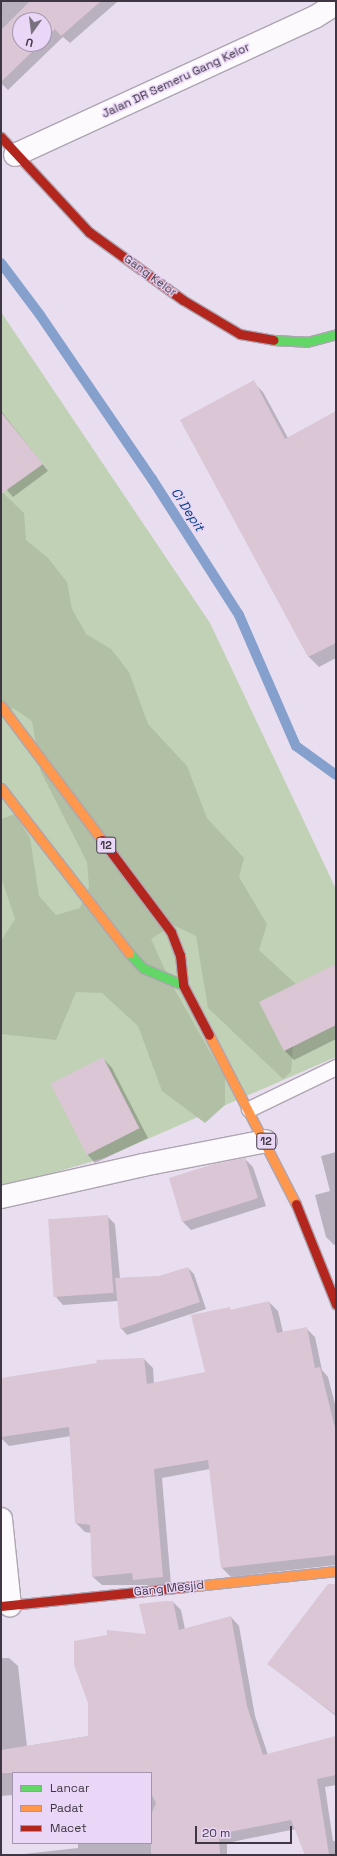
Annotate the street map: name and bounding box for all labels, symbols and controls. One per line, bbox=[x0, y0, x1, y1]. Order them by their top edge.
north arrow bbox=[12, 12, 52, 52]
text: U bbox=[24, 35, 35, 50]
street label: Jalan DR Semeru Gang Kelor bbox=[100, 40, 252, 122]
street label: Gang Kelor bbox=[121, 252, 179, 300]
water label: Ci Depit bbox=[167, 485, 207, 535]
road number: 12 bbox=[96, 836, 116, 854]
road number: 12 bbox=[256, 1132, 276, 1150]
street label: Gang Mesjid bbox=[133, 1578, 205, 1600]
legend bbox=[12, 1772, 152, 1844]
text: Lancar bbox=[50, 1780, 89, 1796]
text: Padat bbox=[50, 1800, 84, 1816]
scale bar bbox=[197, 1818, 294, 1844]
text: Macet bbox=[50, 1820, 87, 1836]
text: 20 m bbox=[202, 1825, 230, 1841]

